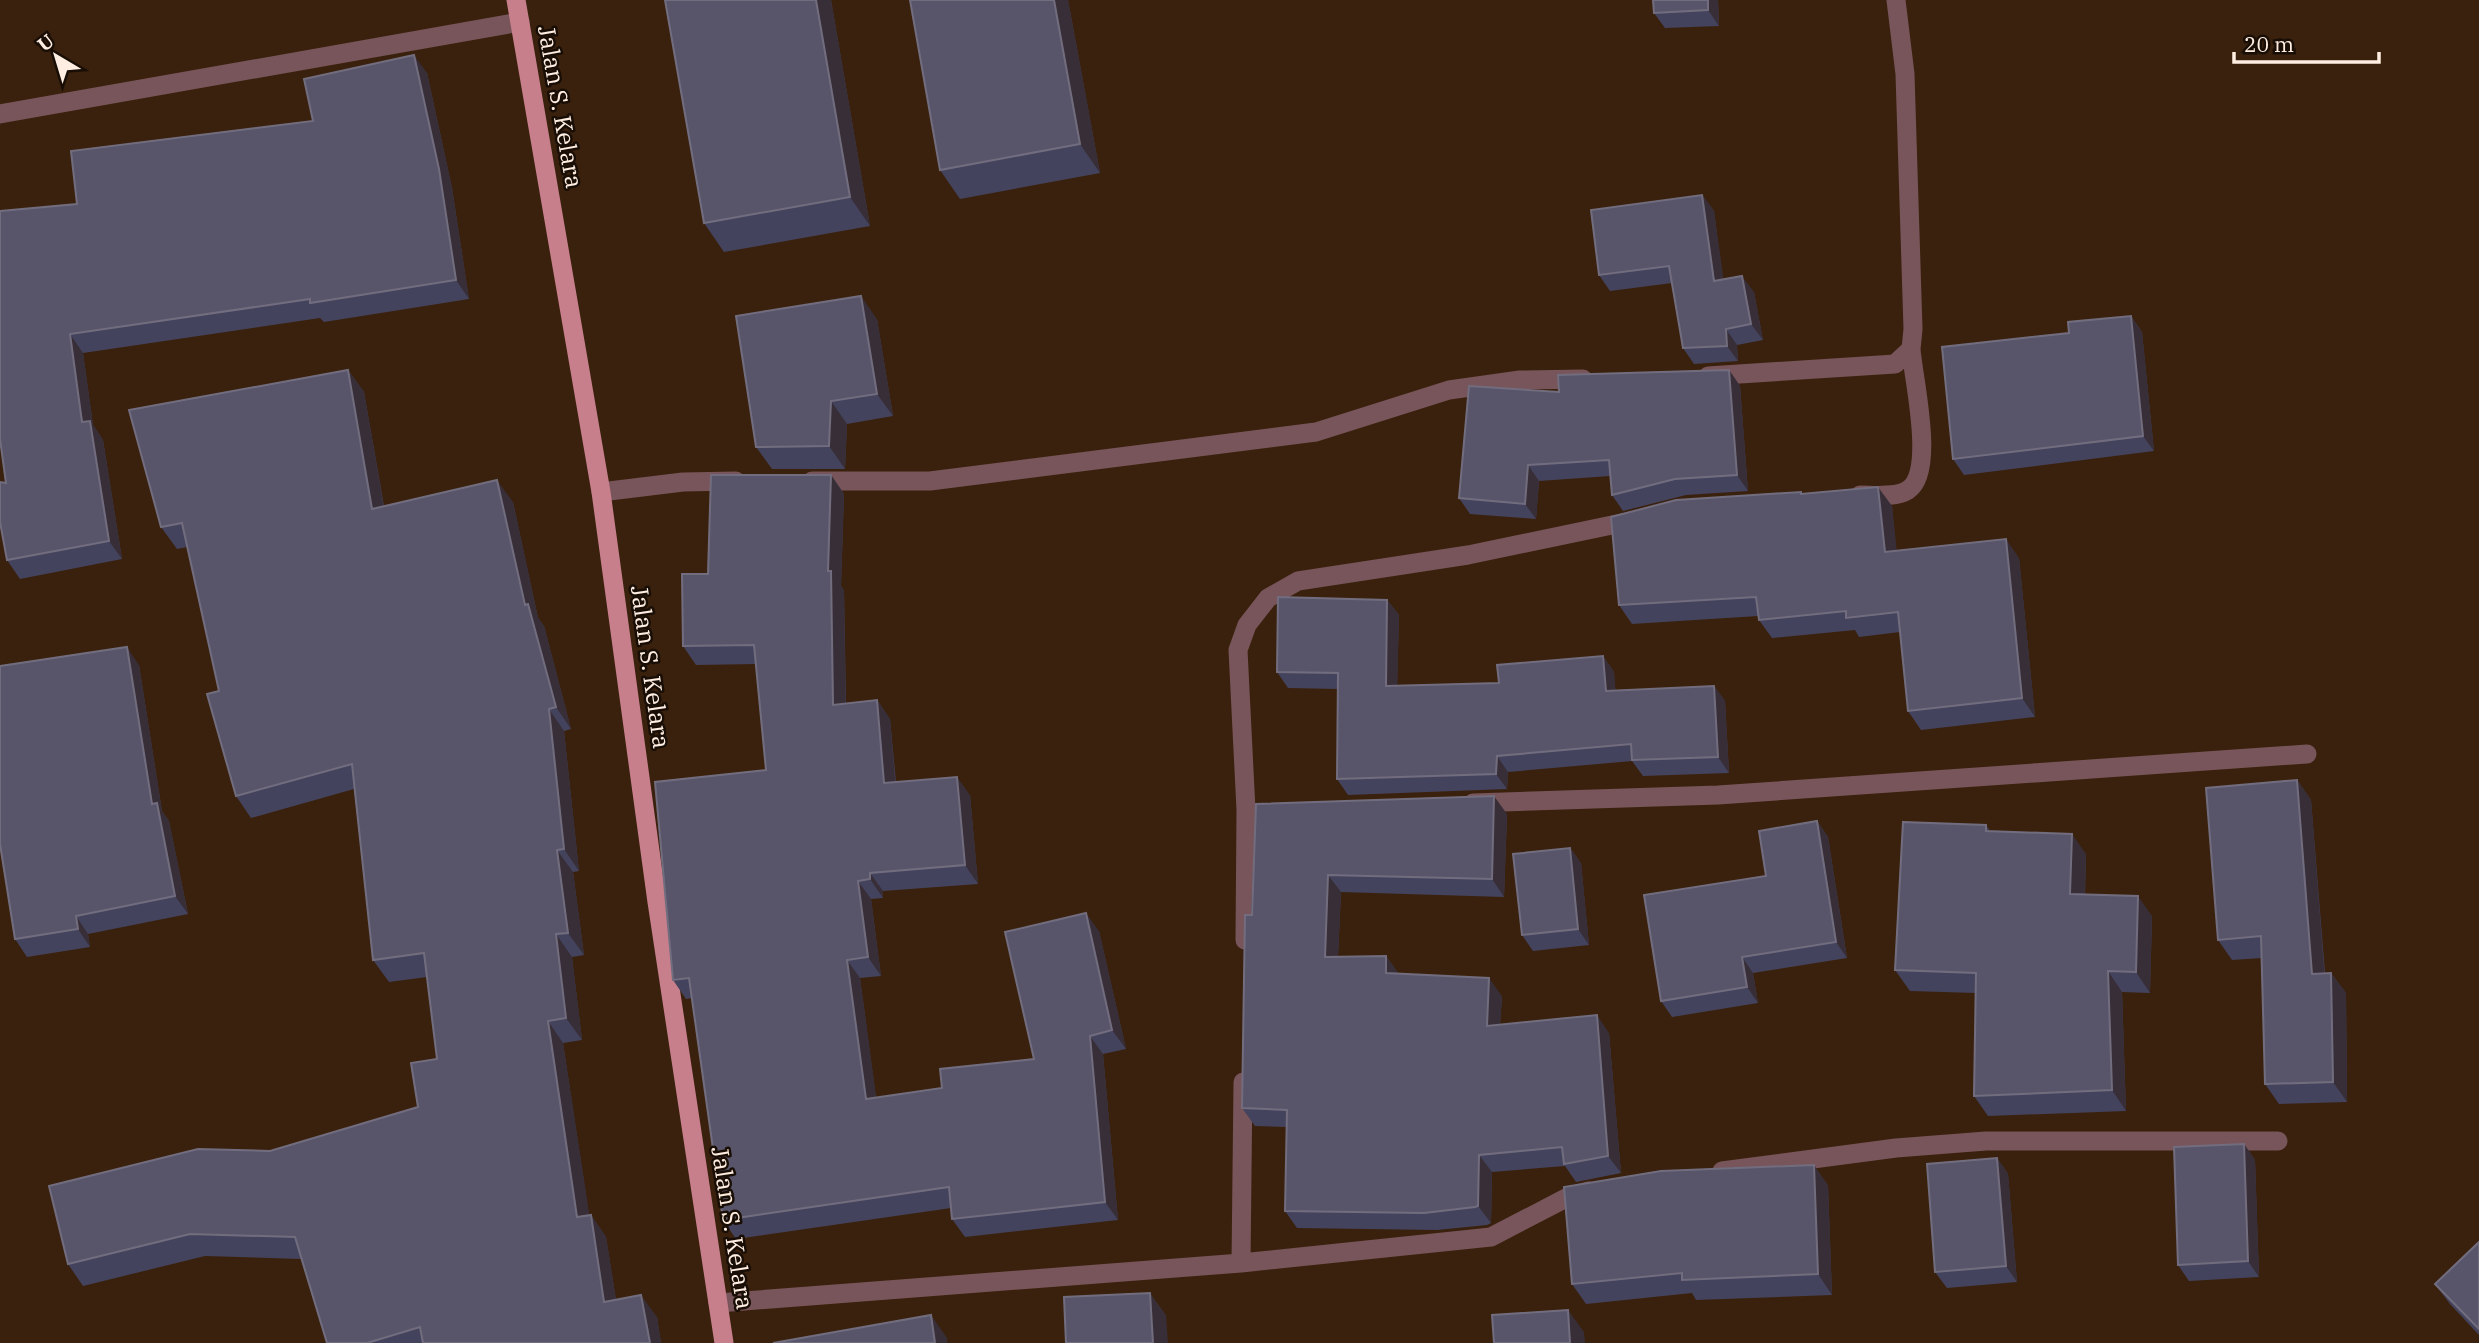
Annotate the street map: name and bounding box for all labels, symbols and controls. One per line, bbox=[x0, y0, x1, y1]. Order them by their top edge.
north arrow bbox=[21, 21, 91, 91]
scale bar bbox=[2234, 21, 2379, 65]
street label: Jalan S. Kelara bbox=[531, 23, 591, 191]
text: U bbox=[32, 29, 59, 57]
text: 20 m bbox=[2244, 30, 2294, 58]
street label: Jalan S. Kelara bbox=[624, 583, 678, 751]
street label: Jalan S. Kelara bbox=[704, 1144, 762, 1312]

